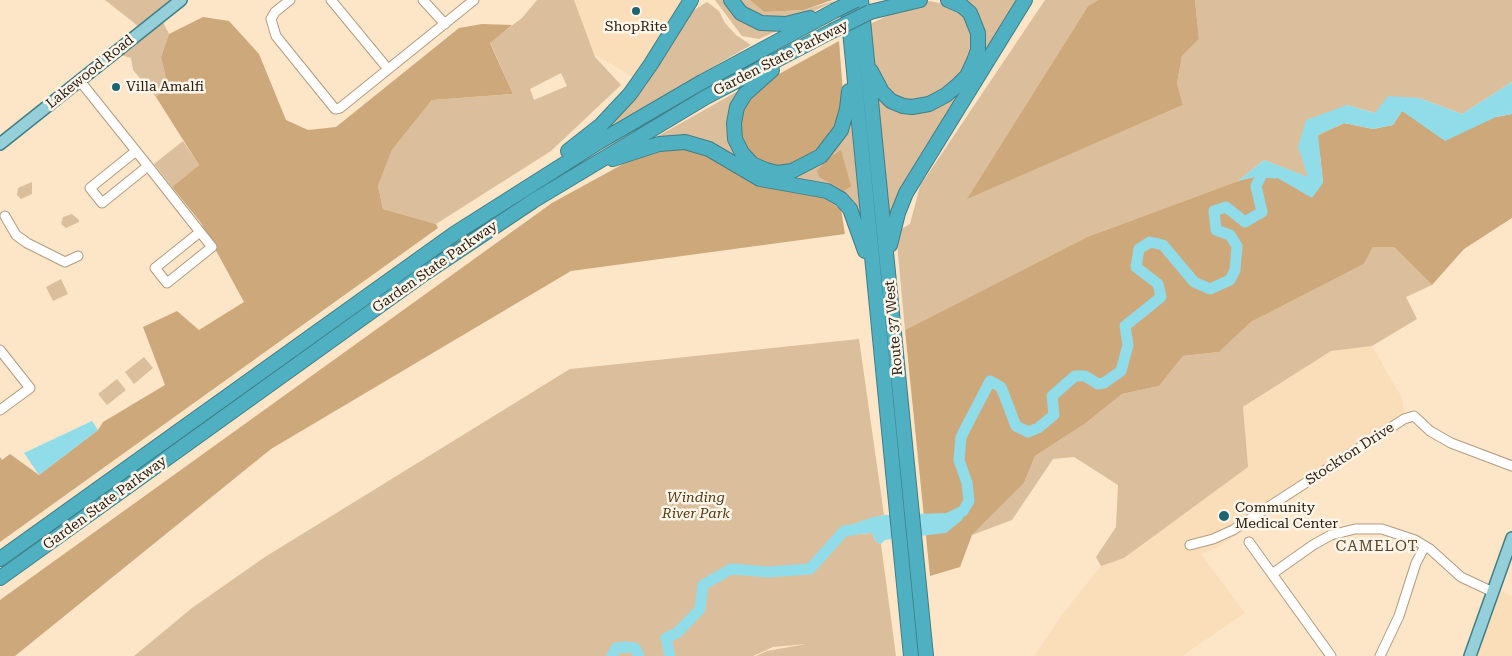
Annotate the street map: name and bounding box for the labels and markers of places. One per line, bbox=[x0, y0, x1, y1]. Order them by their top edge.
marker: ShopRite bbox=[630, 5, 642, 17]
place label: ShopRite bbox=[605, 19, 667, 35]
place label: Villa Amalfi bbox=[126, 79, 204, 95]
marker: Villa Amalfi bbox=[110, 81, 122, 93]
place label: Community Medical Center bbox=[1235, 500, 1338, 532]
marker: Community Medical Center bbox=[1217, 509, 1231, 523]

